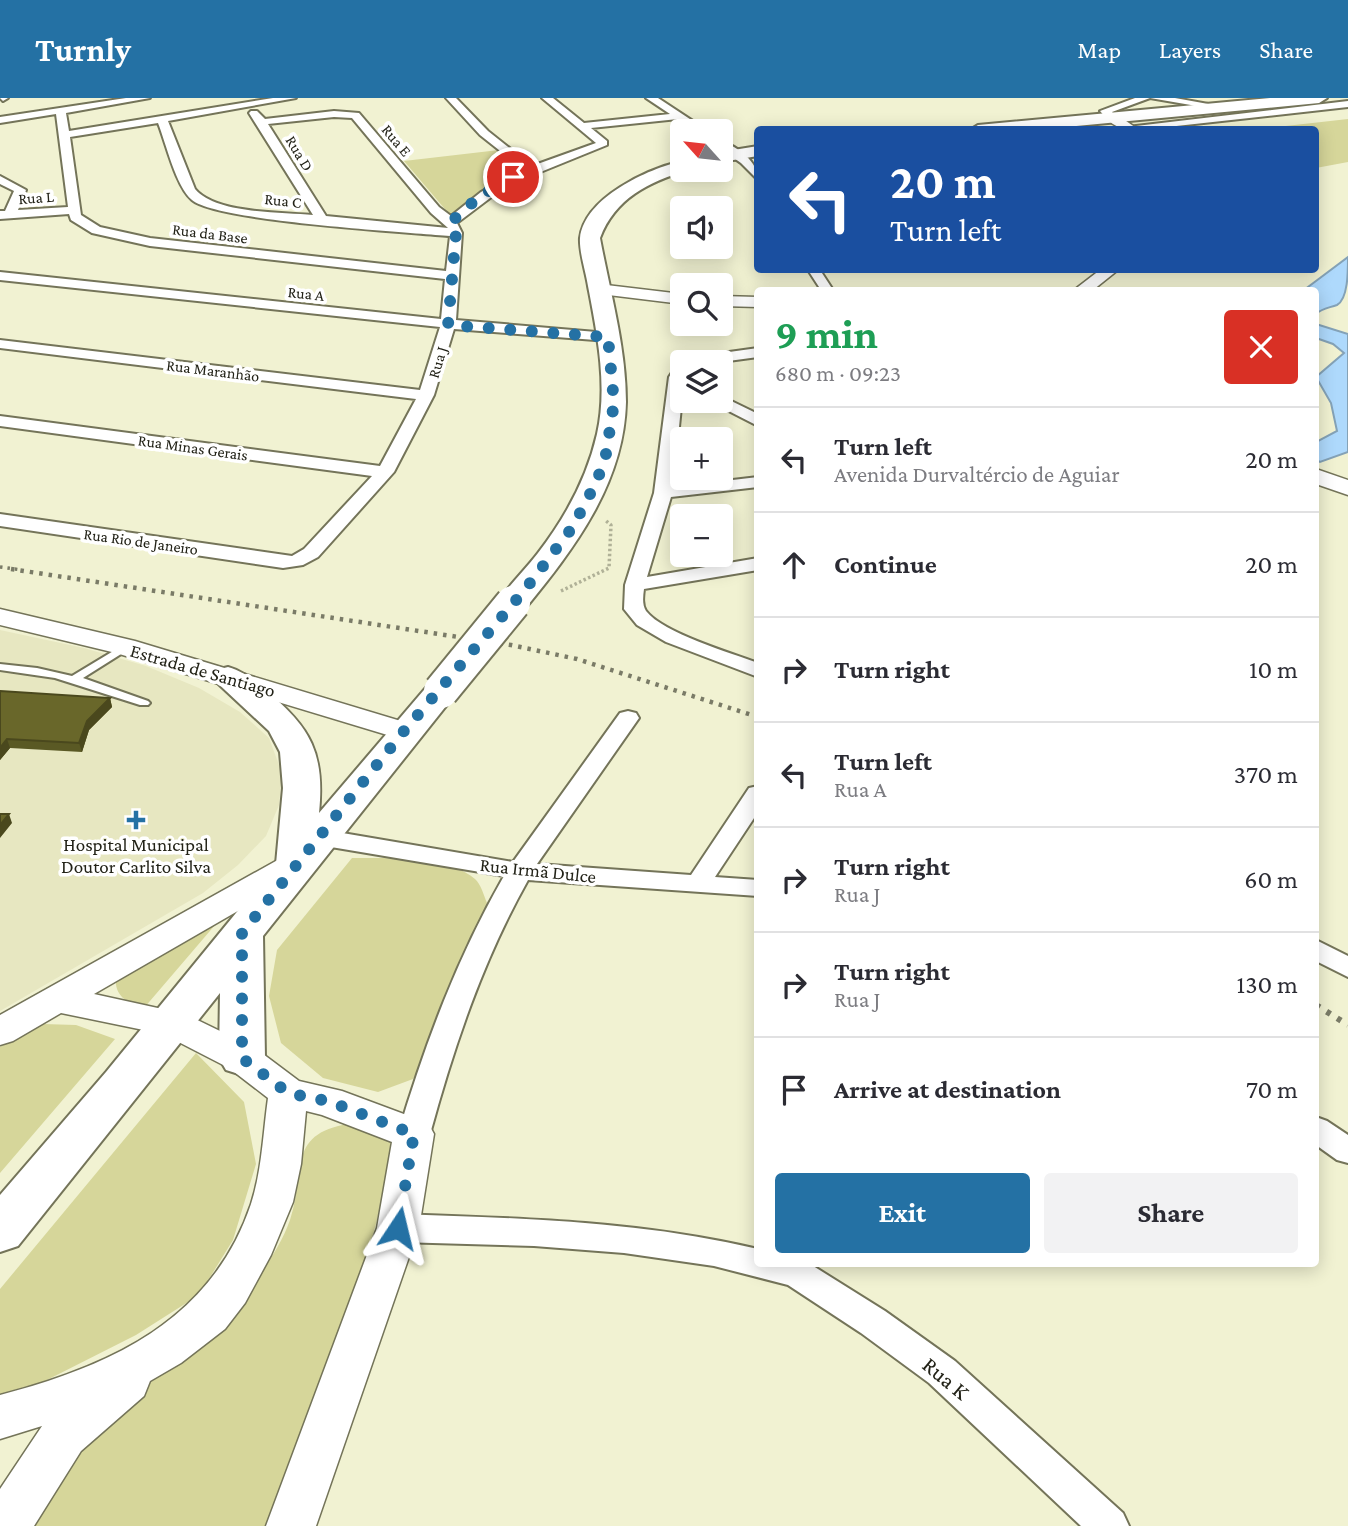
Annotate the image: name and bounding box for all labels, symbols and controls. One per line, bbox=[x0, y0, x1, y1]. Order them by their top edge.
text: Turnly bbox=[35, 31, 131, 68]
text: Map bbox=[1077, 36, 1121, 63]
text: Layers bbox=[1159, 36, 1221, 63]
text: Share bbox=[1259, 36, 1313, 63]
north arrow bbox=[670, 119, 733, 182]
map controls bbox=[670, 119, 733, 567]
street label: Rua E bbox=[378, 121, 415, 160]
street label: Rua D bbox=[282, 132, 317, 174]
pin bbox=[483, 147, 543, 207]
icon: left bbox=[775, 154, 866, 245]
text: 20 m bbox=[890, 154, 996, 209]
icon: arrive bbox=[494, 158, 532, 196]
street label: Rua L bbox=[18, 188, 54, 207]
street label: Rua C bbox=[264, 190, 302, 211]
button: sound bbox=[670, 196, 733, 259]
text: Turn left bbox=[890, 212, 1001, 248]
street label: Rua da Base bbox=[171, 220, 249, 247]
button: search bbox=[670, 273, 733, 336]
street label: Rua A bbox=[287, 283, 326, 304]
text: 9 min bbox=[775, 310, 878, 357]
button: close bbox=[1224, 310, 1298, 384]
street label: Rua J bbox=[425, 344, 451, 380]
button: layers bbox=[670, 350, 733, 413]
street label: Rua Maranhão bbox=[165, 356, 260, 385]
text: 680 m · 09:23 bbox=[775, 360, 901, 386]
button: + bbox=[670, 427, 733, 490]
street label: Rua Minas Gerais bbox=[137, 431, 249, 464]
text: Turn left bbox=[834, 432, 932, 461]
icon: left bbox=[775, 441, 813, 479]
text: 20 m bbox=[1245, 445, 1298, 474]
text: Avenida Durvaltércio de Aguiar bbox=[834, 461, 1120, 487]
button: − bbox=[670, 504, 733, 567]
street label: Rua Rio de Janeiro bbox=[83, 525, 199, 559]
icon: ahead bbox=[775, 546, 813, 584]
text: Continue bbox=[834, 550, 937, 579]
text: 20 m bbox=[1245, 550, 1298, 579]
street label: Estrada de Santiago bbox=[128, 640, 278, 701]
icon: right bbox=[775, 651, 813, 689]
text: Turn right bbox=[834, 655, 950, 684]
text: 10 m bbox=[1249, 655, 1298, 684]
text: Turn left bbox=[834, 747, 932, 776]
icon: left bbox=[775, 756, 813, 794]
text: 370 m bbox=[1234, 760, 1298, 789]
text: Rua A bbox=[834, 776, 887, 802]
marker: Hospital Municipal Doutor Carlito Silva bbox=[126, 810, 146, 830]
place label: Hospital Municipal Doutor Carlito Silva bbox=[61, 834, 211, 877]
text: Turn right bbox=[834, 852, 950, 881]
street label: Rua Irmã Dulce bbox=[479, 854, 597, 887]
icon: right bbox=[775, 861, 813, 899]
text: 60 m bbox=[1244, 865, 1298, 894]
text: Rua J bbox=[834, 881, 881, 907]
text: Turn right bbox=[834, 957, 950, 986]
icon: right bbox=[775, 966, 813, 1004]
text: 130 m bbox=[1237, 970, 1298, 999]
text: Rua J bbox=[834, 986, 881, 1012]
icon: arrive bbox=[775, 1071, 813, 1109]
text: Arrive at destination bbox=[834, 1075, 1061, 1104]
text: 70 m bbox=[1246, 1075, 1298, 1104]
button: Exit bbox=[775, 1173, 1030, 1253]
button: Share bbox=[1044, 1173, 1298, 1253]
position arrow bbox=[361, 1191, 435, 1265]
street label: Rua K bbox=[917, 1351, 975, 1405]

